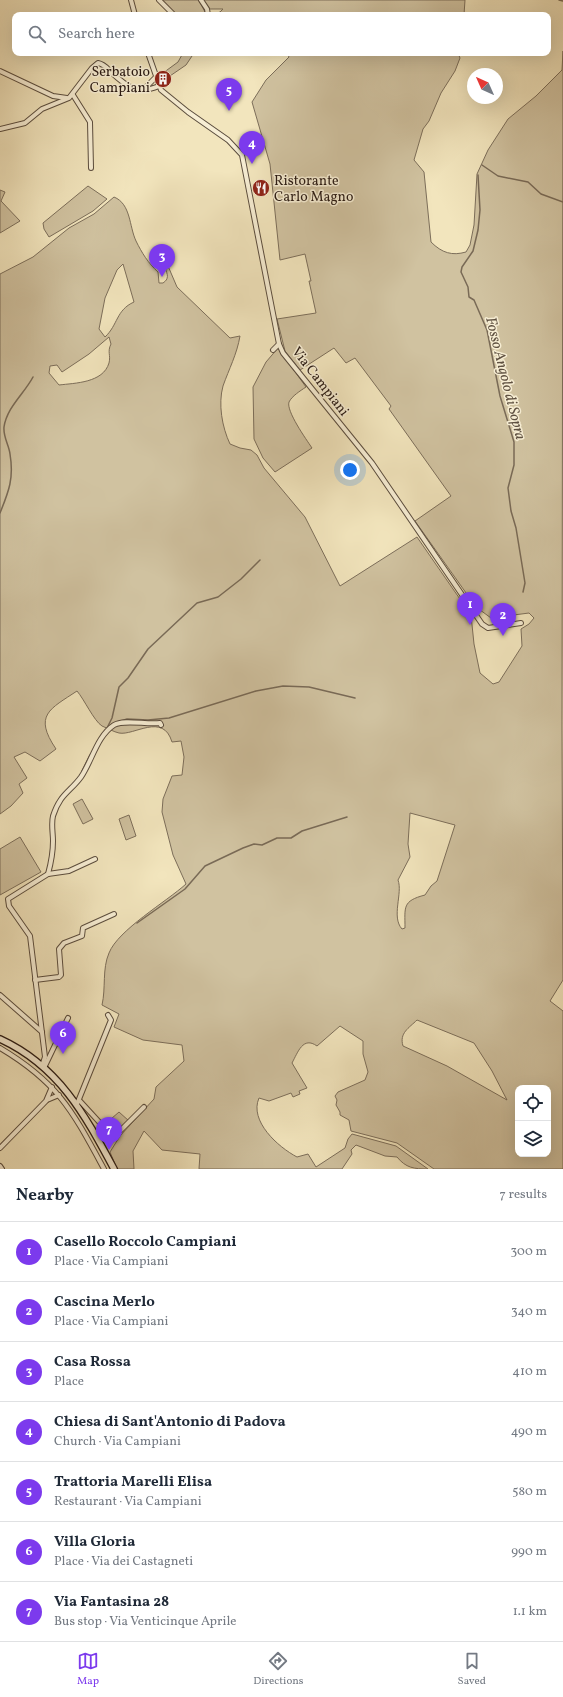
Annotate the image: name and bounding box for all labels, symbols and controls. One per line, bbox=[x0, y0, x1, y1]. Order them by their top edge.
search box bbox=[12, 12, 551, 56]
icon: search bbox=[26, 23, 48, 45]
text: Search here bbox=[58, 24, 135, 45]
place label: Serbatoio Campiani bbox=[90, 63, 150, 98]
north arrow bbox=[467, 68, 503, 104]
building icon: Serbatoio Campiani bbox=[153, 69, 173, 89]
pin: 5 bbox=[216, 78, 242, 111]
pin: 4 bbox=[239, 131, 265, 164]
place label: Ristorante Carlo Magno bbox=[274, 172, 353, 207]
restaurant icon: Ristorante Carlo Magno bbox=[251, 178, 271, 198]
pin: 3 bbox=[149, 244, 175, 277]
water label: Fosso Angolo di Sopra bbox=[479, 315, 530, 442]
street label: Via Campiani bbox=[287, 343, 353, 421]
your location bbox=[340, 460, 360, 480]
pin: 1 bbox=[457, 592, 483, 625]
pin: 2 bbox=[490, 603, 516, 636]
pin: 6 bbox=[50, 1021, 76, 1054]
map controls bbox=[515, 1085, 551, 1157]
button: locate bbox=[515, 1085, 551, 1121]
pin: 7 bbox=[96, 1117, 122, 1150]
button: layers bbox=[515, 1121, 551, 1157]
text: Nearby bbox=[16, 1184, 74, 1207]
text: 7 results bbox=[500, 1186, 547, 1204]
text: Casello Roccolo Campiani bbox=[54, 1232, 237, 1253]
text: 1 bbox=[26, 1243, 32, 1261]
text: 300 m bbox=[511, 1243, 547, 1261]
text: Place · Via Campiani bbox=[54, 1253, 168, 1271]
text: Cascina Merlo bbox=[54, 1292, 155, 1313]
text: 2 bbox=[26, 1303, 32, 1321]
text: 340 m bbox=[511, 1303, 547, 1321]
text: Place · Via Campiani bbox=[54, 1313, 168, 1331]
text: Casa Rossa bbox=[54, 1352, 131, 1373]
text: 3 bbox=[26, 1363, 32, 1381]
text: 410 m bbox=[512, 1363, 547, 1381]
text: Place bbox=[54, 1373, 84, 1391]
text: Chiesa di Sant'Antonio di Padova bbox=[54, 1412, 286, 1433]
text: 4 bbox=[25, 1423, 33, 1441]
text: 490 m bbox=[511, 1423, 547, 1441]
text: Church · Via Campiani bbox=[54, 1433, 181, 1451]
text: Trattoria Marelli Elisa bbox=[54, 1472, 212, 1493]
text: 5 bbox=[26, 1483, 32, 1501]
text: 580 m bbox=[512, 1483, 547, 1501]
text: Restaurant · Via Campiani bbox=[54, 1493, 202, 1511]
text: Villa Gloria bbox=[54, 1532, 135, 1553]
text: 6 bbox=[25, 1543, 33, 1561]
text: 990 m bbox=[511, 1543, 547, 1561]
text: Place · Via dei Castagneti bbox=[54, 1553, 193, 1571]
text: Via Fantasina 28 bbox=[54, 1592, 169, 1613]
text: 7 bbox=[26, 1603, 32, 1621]
text: 1.1 km bbox=[513, 1603, 547, 1621]
text: Bus stop · Via Venticinque Aprile bbox=[54, 1613, 236, 1631]
tab: Map bbox=[77, 1650, 99, 1689]
tab: Directions bbox=[253, 1650, 304, 1689]
tab: Saved bbox=[458, 1650, 486, 1689]

